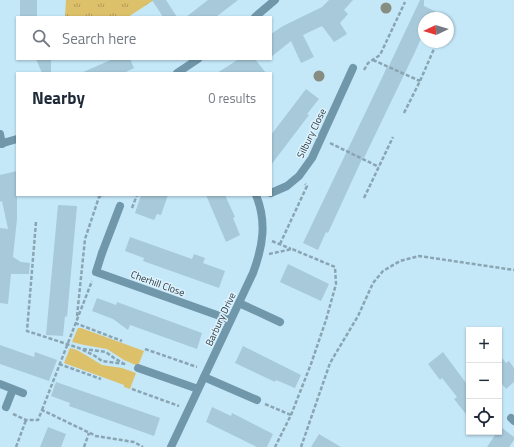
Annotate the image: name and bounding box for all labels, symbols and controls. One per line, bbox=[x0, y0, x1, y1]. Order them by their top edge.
north arrow bbox=[418, 12, 454, 48]
search box bbox=[16, 16, 272, 60]
icon: search bbox=[30, 27, 52, 49]
text: Search here bbox=[62, 27, 136, 50]
text: Nearby bbox=[32, 85, 85, 111]
text: 0 results bbox=[208, 88, 256, 108]
street label: Silbury Close bbox=[293, 106, 330, 161]
street label: Cherhill Close bbox=[129, 267, 187, 300]
street label: Barbury Drive bbox=[201, 290, 239, 348]
map controls bbox=[466, 327, 502, 435]
button: + bbox=[466, 327, 502, 363]
button: − bbox=[466, 363, 502, 399]
button: locate bbox=[466, 399, 502, 435]

